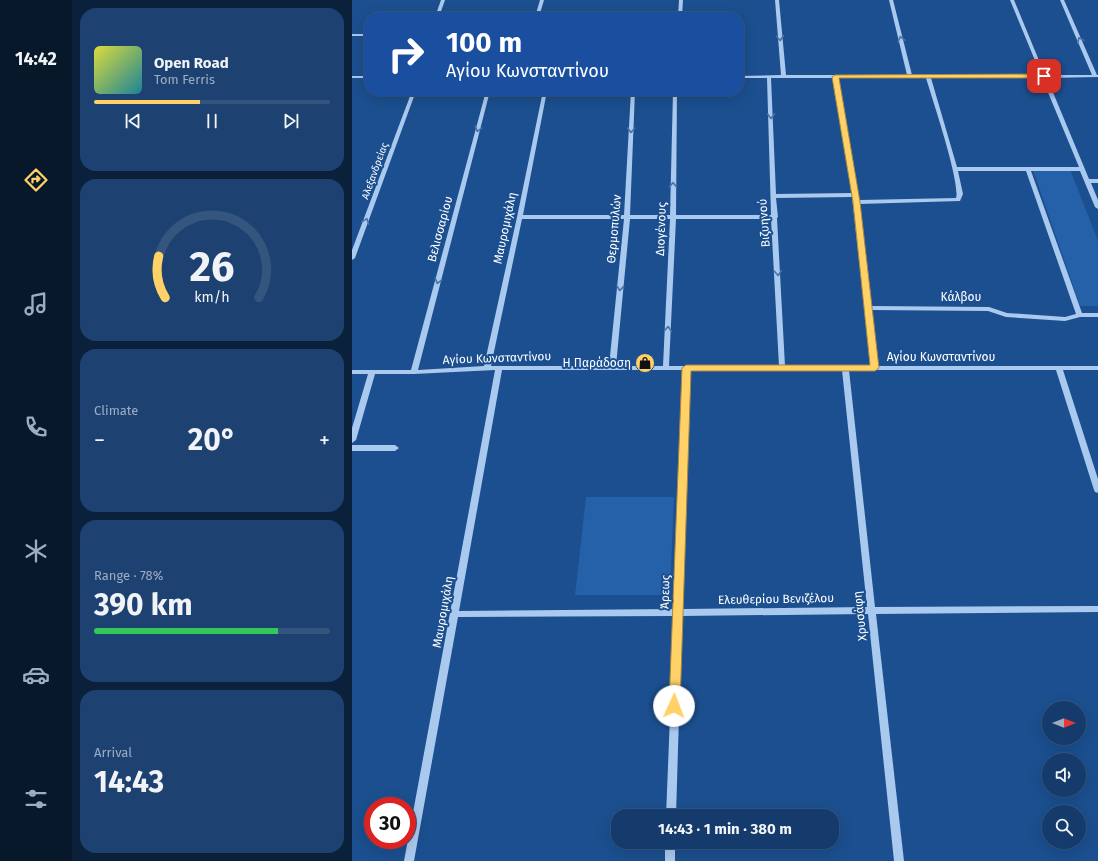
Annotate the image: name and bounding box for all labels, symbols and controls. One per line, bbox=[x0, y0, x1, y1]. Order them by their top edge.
text: 100 m bbox=[446, 26, 522, 59]
icon: right bbox=[380, 28, 432, 80]
one-way arrow bbox=[776, 35, 785, 41]
one-way arrow bbox=[897, 35, 905, 42]
one-way arrow bbox=[1077, 37, 1085, 45]
text: 14:42 bbox=[15, 48, 57, 70]
text: Open Road bbox=[154, 54, 229, 72]
pin bbox=[1027, 59, 1061, 93]
text: Αγίου Κωνσταντίνου bbox=[446, 60, 609, 82]
icon: arrive bbox=[1033, 65, 1055, 87]
text: Tom Ferris bbox=[154, 72, 215, 87]
icon: previous bbox=[122, 110, 144, 132]
icon: pause bbox=[201, 110, 223, 132]
icon: next bbox=[280, 110, 302, 132]
one-way arrow bbox=[766, 113, 775, 119]
one-way arrow bbox=[474, 125, 483, 132]
one-way arrow bbox=[626, 127, 635, 133]
street label: Αλεξανδρείας bbox=[358, 140, 391, 201]
icon: directions bbox=[22, 166, 50, 194]
one-way arrow bbox=[669, 182, 677, 188]
street label: Μαυρομιχάλη bbox=[491, 191, 519, 265]
street label: Βελισσαρίου bbox=[425, 194, 456, 263]
street label: Θερμοπυλών bbox=[604, 194, 624, 264]
street label: Βιζυηνού bbox=[755, 198, 773, 248]
street label: Διογένους bbox=[653, 201, 669, 256]
one-way arrow bbox=[361, 218, 369, 225]
text: 26 bbox=[190, 242, 234, 292]
one-way arrow bbox=[773, 270, 782, 276]
one-way arrow bbox=[434, 278, 442, 285]
one-way arrow bbox=[615, 284, 624, 291]
text: km/h bbox=[194, 288, 230, 305]
icon: music bbox=[22, 290, 50, 318]
street label: Κάλβου bbox=[941, 290, 982, 304]
one-way arrow bbox=[663, 326, 672, 332]
street label: Αγίου Κωνσταντίνου bbox=[442, 349, 552, 367]
street label: Αγίου Κωνσταντίνου bbox=[887, 350, 995, 364]
shop icon: Η Παράδοση bbox=[634, 352, 656, 374]
place label: Η Παράδοση bbox=[562, 356, 631, 370]
text: Climate bbox=[94, 403, 138, 418]
icon: phone bbox=[22, 413, 50, 441]
text: 20° bbox=[188, 422, 236, 458]
text: − bbox=[94, 427, 105, 454]
text: + bbox=[319, 427, 330, 454]
icon: climate bbox=[22, 537, 50, 565]
text: Range · 78% bbox=[94, 568, 164, 583]
street label: Άρεως bbox=[657, 574, 673, 609]
street label: Μαυρομιχάλη bbox=[430, 575, 456, 649]
text: 390 km bbox=[94, 587, 193, 623]
street label: Χρυσάφη bbox=[850, 590, 870, 642]
street label: Ελευθερίου Βενιζέλου bbox=[718, 591, 834, 607]
icon: car bbox=[22, 661, 50, 689]
position arrow bbox=[653, 685, 695, 727]
north arrow bbox=[1042, 701, 1086, 745]
map controls bbox=[1042, 701, 1086, 849]
text: Arrival bbox=[94, 745, 132, 760]
button: sound bbox=[1042, 753, 1086, 797]
text: 14:43 bbox=[94, 764, 164, 800]
icon: filters bbox=[22, 785, 50, 813]
speed limit sign: 30 bbox=[364, 797, 416, 849]
button: search bbox=[1042, 805, 1086, 849]
text: 14:43 · 1 min · 380 m bbox=[658, 820, 792, 838]

